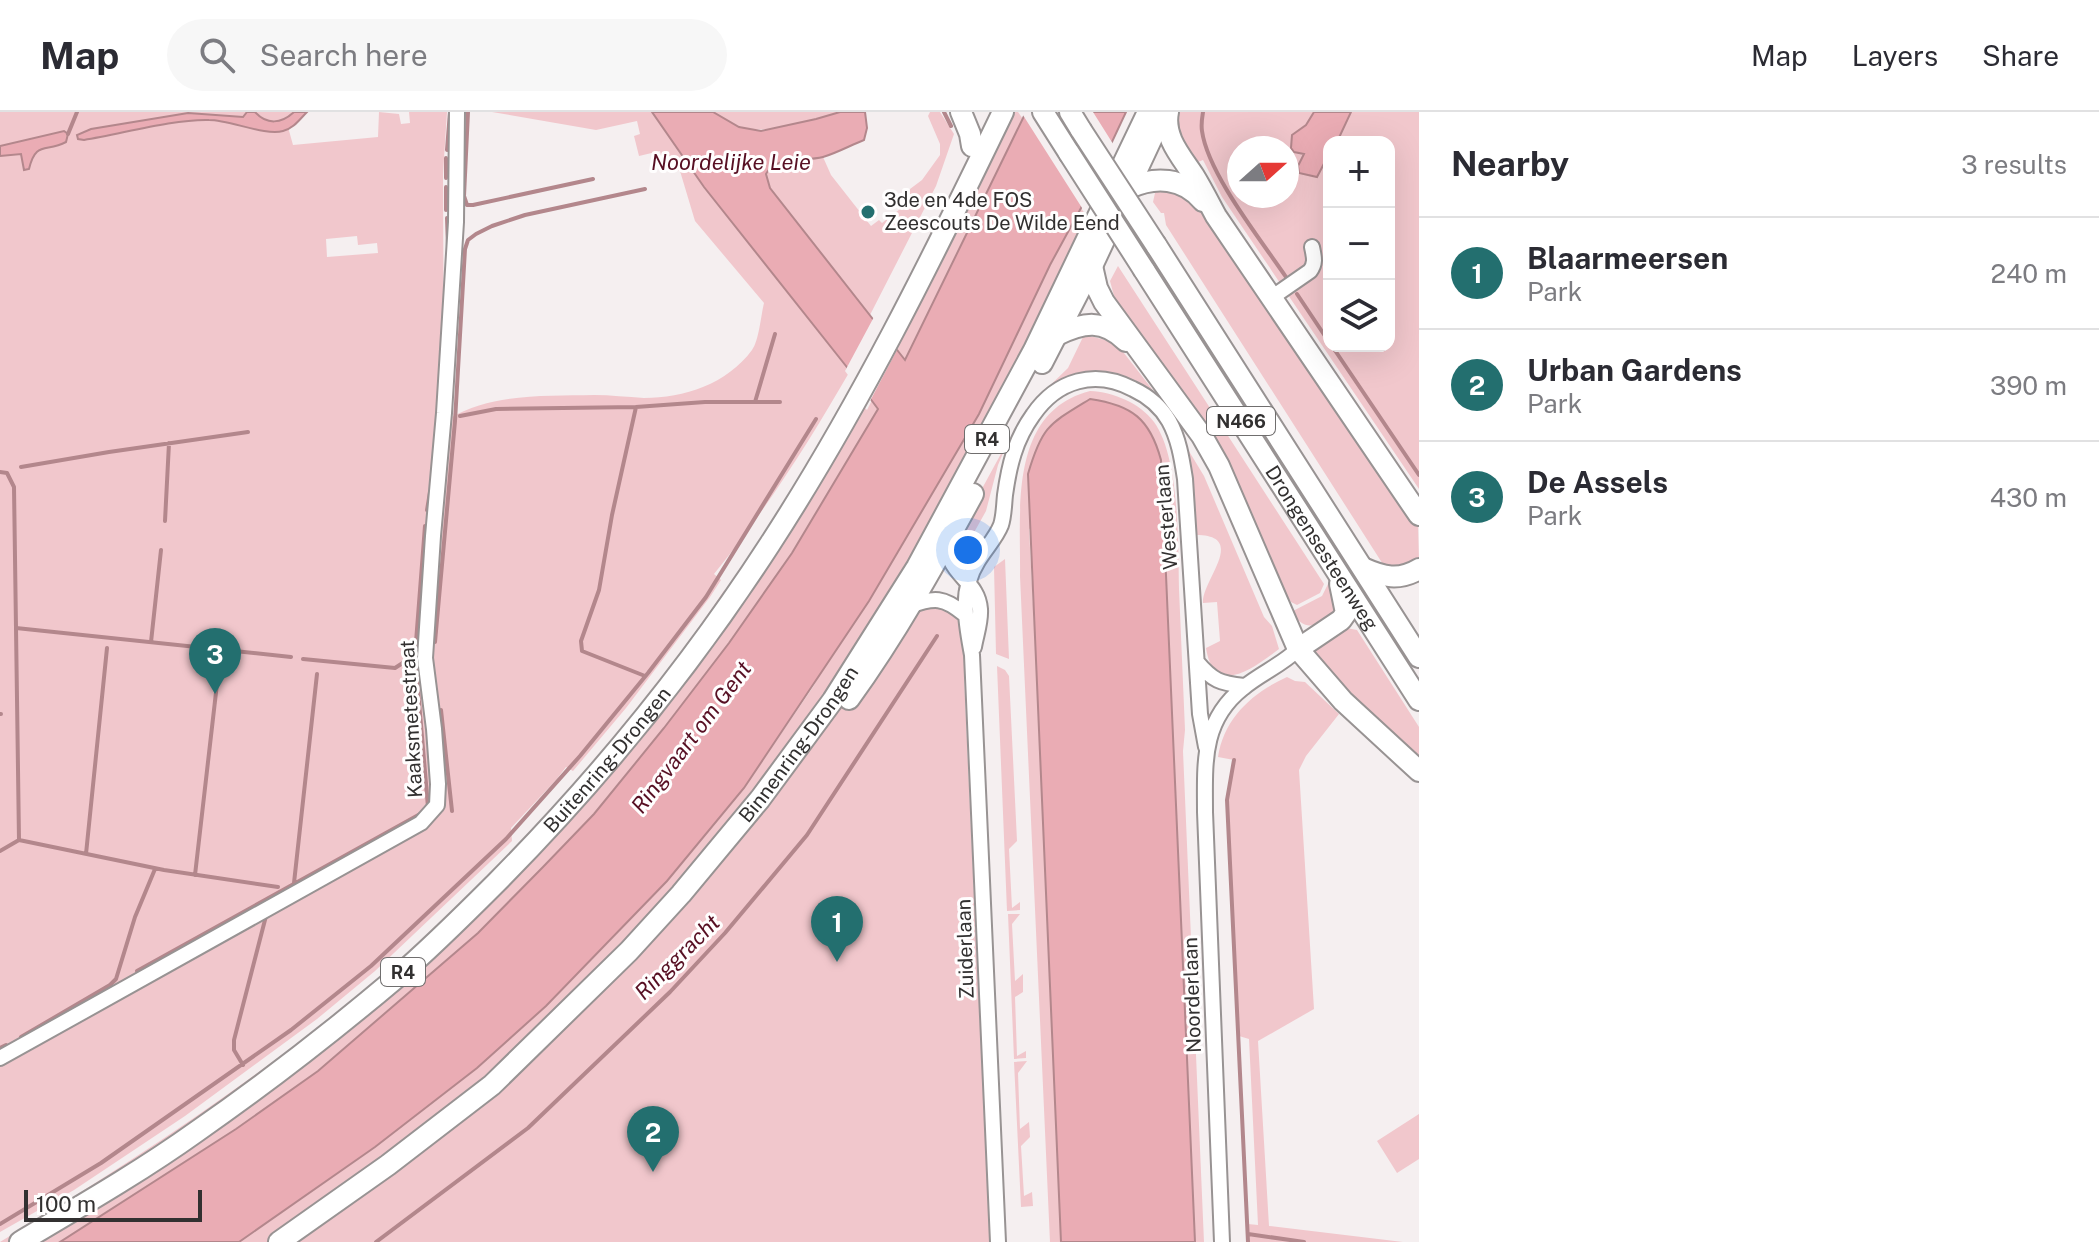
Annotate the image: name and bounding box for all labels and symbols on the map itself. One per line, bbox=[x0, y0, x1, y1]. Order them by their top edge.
north arrow bbox=[1227, 136, 1299, 208]
water label: Noordelijke Leie bbox=[651, 149, 811, 175]
place label: 3de en 4de FOS Zeescouts De Wilde Eend bbox=[884, 188, 1120, 235]
marker: 3de en 4de FOS Zeescouts De Wilde Eend bbox=[859, 203, 877, 221]
road number: N466 bbox=[1207, 407, 1275, 435]
road number: R4 bbox=[965, 425, 1009, 453]
street label: Drongensesteenweg bbox=[1260, 461, 1383, 635]
street label: Westerlaan bbox=[1149, 463, 1183, 571]
your location bbox=[948, 530, 988, 570]
pin: 3 bbox=[189, 628, 241, 694]
street label: Kaaksmetestraat bbox=[395, 639, 427, 799]
water label: Ringvaart om Gent bbox=[625, 655, 757, 818]
street label: Binnenring-Drongen bbox=[734, 662, 863, 827]
street label: Buitenring-Drongen bbox=[538, 682, 676, 838]
pin: 1 bbox=[811, 896, 863, 962]
street label: Zuiderlaan bbox=[951, 899, 979, 999]
water label: Ringgracht bbox=[629, 909, 725, 1005]
street label: Noorderlaan bbox=[1178, 937, 1206, 1053]
road number: R4 bbox=[381, 958, 425, 986]
pin: 2 bbox=[627, 1106, 679, 1172]
scale bar bbox=[24, 1186, 202, 1222]

